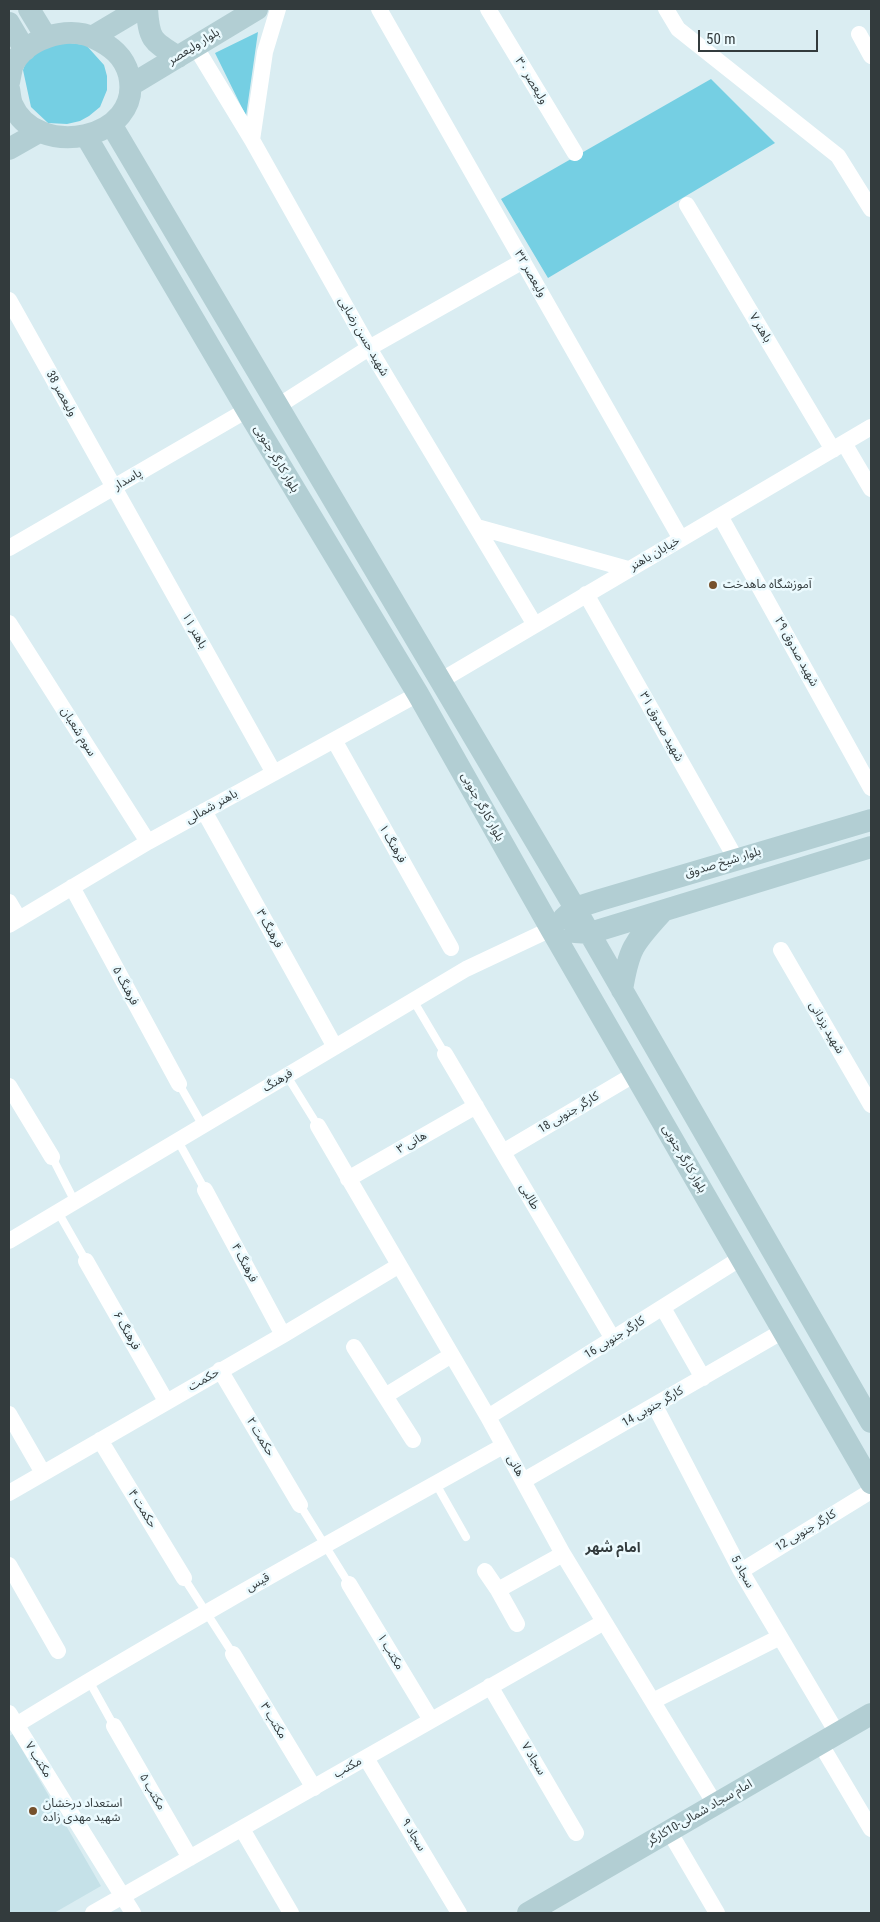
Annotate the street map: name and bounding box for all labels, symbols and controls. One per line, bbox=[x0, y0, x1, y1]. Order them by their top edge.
scale bar bbox=[700, 20, 820, 52]
street label: بلوار ولیعصر bbox=[166, 26, 222, 68]
text: 50 m bbox=[706, 30, 736, 48]
street label: ولیعصر ۳۰ bbox=[511, 55, 551, 107]
street label: ولیعصر ۳۲ bbox=[511, 248, 549, 300]
street label: شهید حسن رضایی bbox=[335, 295, 391, 379]
street label: باهنر ۷ bbox=[746, 311, 774, 345]
street label: ولیعصر 38 bbox=[43, 369, 79, 419]
street label: بلوار کارگر جنوبی bbox=[250, 423, 302, 495]
street label: پاسدار bbox=[111, 466, 145, 494]
street label: خیابان باهنر bbox=[627, 534, 683, 574]
place label: آموزشگاه ماهدخت bbox=[723, 578, 812, 592]
marker: آموزشگاه ماهدخت bbox=[707, 579, 719, 591]
street label: باهنر ۱۱ bbox=[178, 610, 210, 652]
street label: شهید صدوق ۲۹ bbox=[771, 615, 821, 689]
street label: شهید صدوق ۳۱ bbox=[636, 690, 686, 764]
street label: سوم شعبان bbox=[57, 705, 99, 759]
street label: بلوار کارگر جنوبی bbox=[457, 770, 507, 844]
street label: باهنر شمالی bbox=[184, 787, 240, 827]
street label: فرهنگ ۱ bbox=[375, 822, 409, 866]
street label: بلوار شیخ صدوق bbox=[683, 845, 763, 881]
street label: فرهنگ ۳ bbox=[253, 907, 285, 951]
street label: فرهنگ ۵ bbox=[109, 964, 141, 1008]
street label: شهید یزدانی bbox=[805, 999, 847, 1057]
street label: فرهنگ bbox=[260, 1067, 296, 1095]
street label: کارگر جنوبی 18 bbox=[536, 1089, 602, 1137]
street label: بلوار کارگر جنوبی bbox=[659, 1122, 709, 1196]
street label: هانی ۳ bbox=[395, 1129, 429, 1157]
street label: طالبی bbox=[516, 1181, 542, 1213]
street label: فرهنگ ۴ bbox=[228, 1241, 260, 1285]
street label: فرهنگ ۶ bbox=[109, 1309, 143, 1353]
street label: کارگر جنوبی 16 bbox=[582, 1314, 648, 1362]
street label: حکمت bbox=[186, 1365, 222, 1395]
street label: کارگر جنوبی 14 bbox=[620, 1384, 686, 1430]
street label: حکمت ۲ bbox=[243, 1415, 277, 1459]
street label: هانی bbox=[503, 1453, 527, 1479]
street label: حکمت ۴ bbox=[125, 1487, 159, 1531]
street label: کارگر جنوبی 12 bbox=[773, 1507, 839, 1555]
district label: امام شهر bbox=[586, 1540, 640, 1556]
street label: سجاد 5 bbox=[727, 1553, 757, 1591]
street label: قیس bbox=[244, 1570, 272, 1596]
street label: مکتب ۱ bbox=[374, 1631, 406, 1673]
street label: مکتب ۳ bbox=[257, 1700, 289, 1742]
street label: مکتب ۷ bbox=[21, 1739, 55, 1781]
street label: سجاد ۷ bbox=[518, 1740, 548, 1778]
street label: مکتب bbox=[331, 1754, 365, 1782]
street label: مکتب ۵ bbox=[136, 1771, 168, 1813]
street label: امام سجاد شمالی-10کارگر bbox=[645, 1777, 755, 1849]
place label: استعداد درخشان شهید مهدی زاده bbox=[43, 1797, 122, 1825]
marker: استعداد درخشان شهید مهدی زاده bbox=[27, 1805, 39, 1817]
street label: سجاد ۹ bbox=[398, 1816, 428, 1854]

